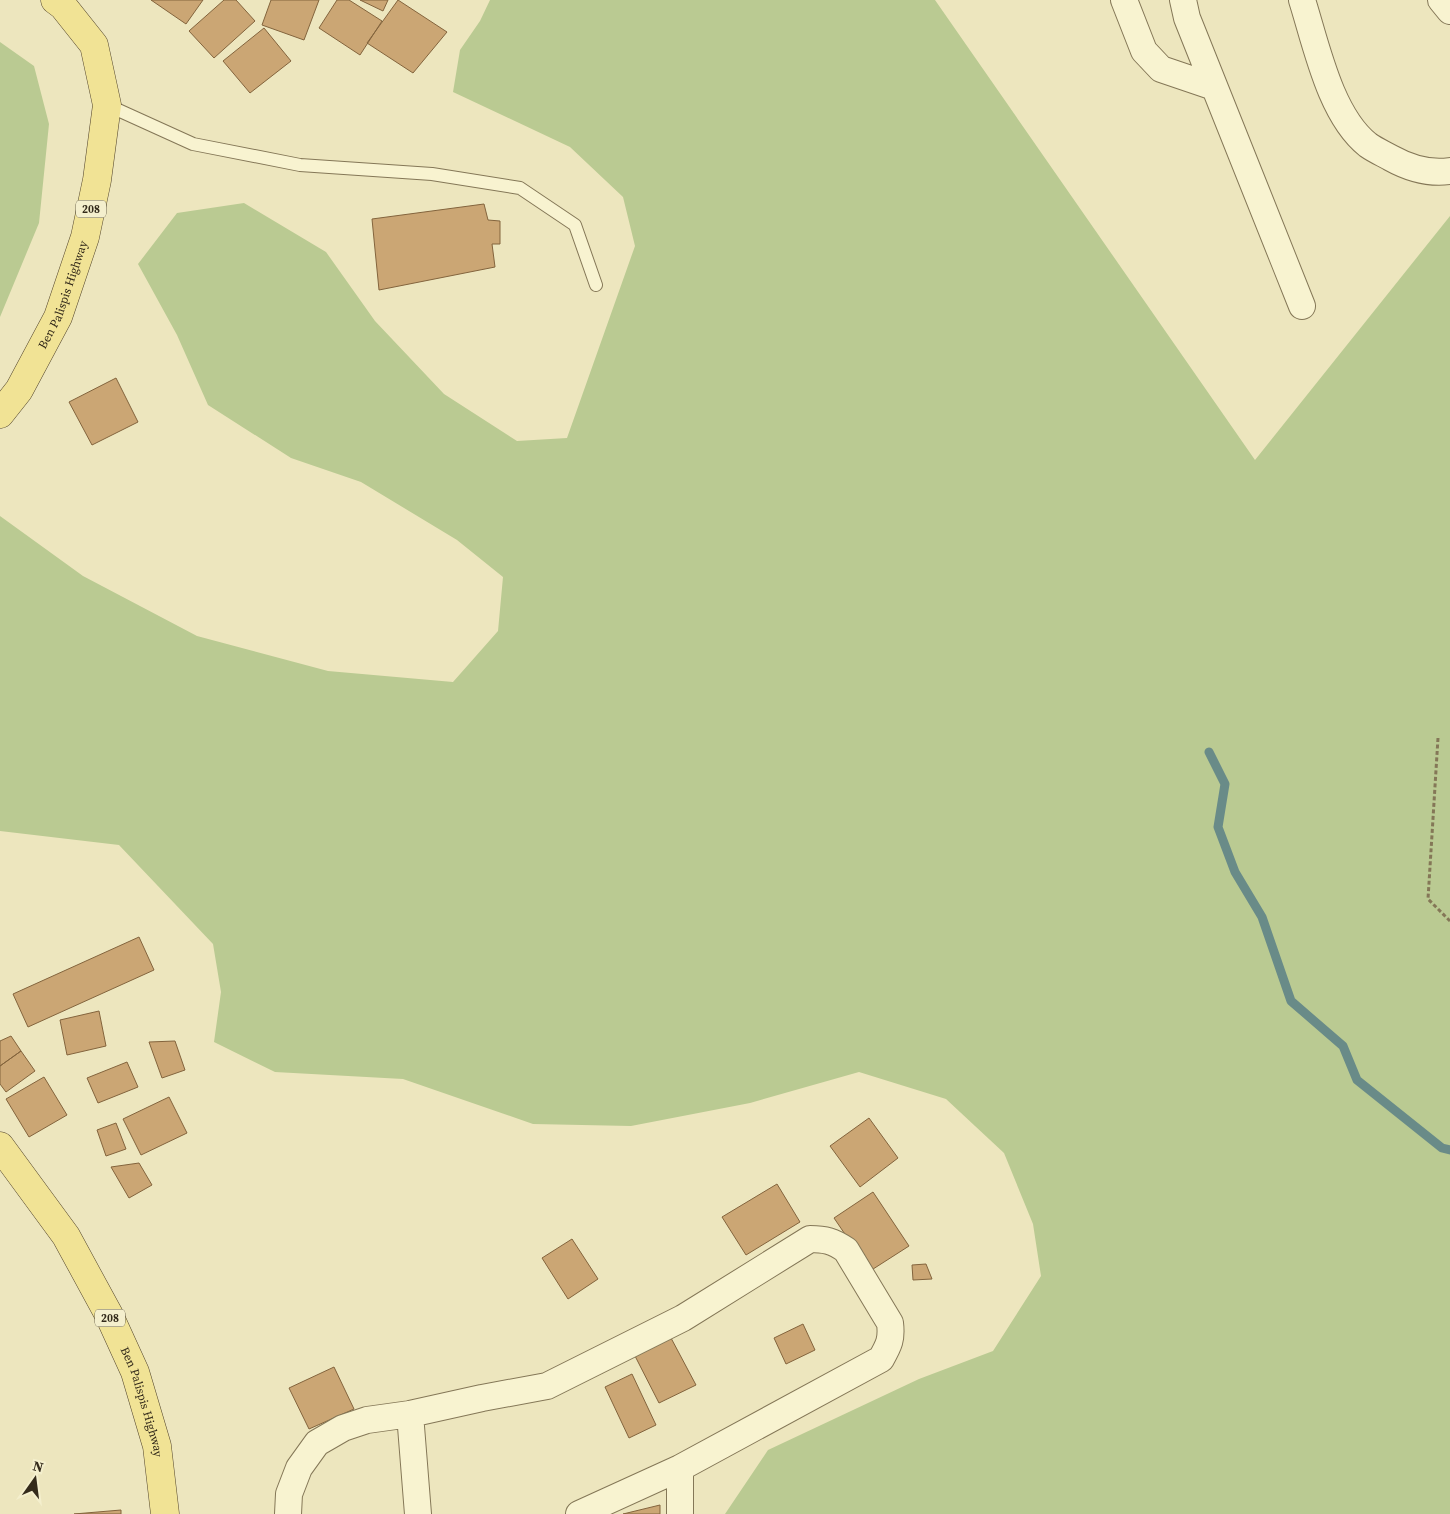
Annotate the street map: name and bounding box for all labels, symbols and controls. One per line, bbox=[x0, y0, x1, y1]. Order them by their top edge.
road number: 208 bbox=[76, 200, 106, 218]
street label: Ben Palispis Highway bbox=[35, 238, 91, 352]
road number: 208 bbox=[95, 1310, 125, 1326]
street label: Ben Palispis Highway bbox=[117, 1344, 166, 1459]
north arrow bbox=[10, 1454, 60, 1504]
text: N bbox=[31, 1455, 46, 1477]

